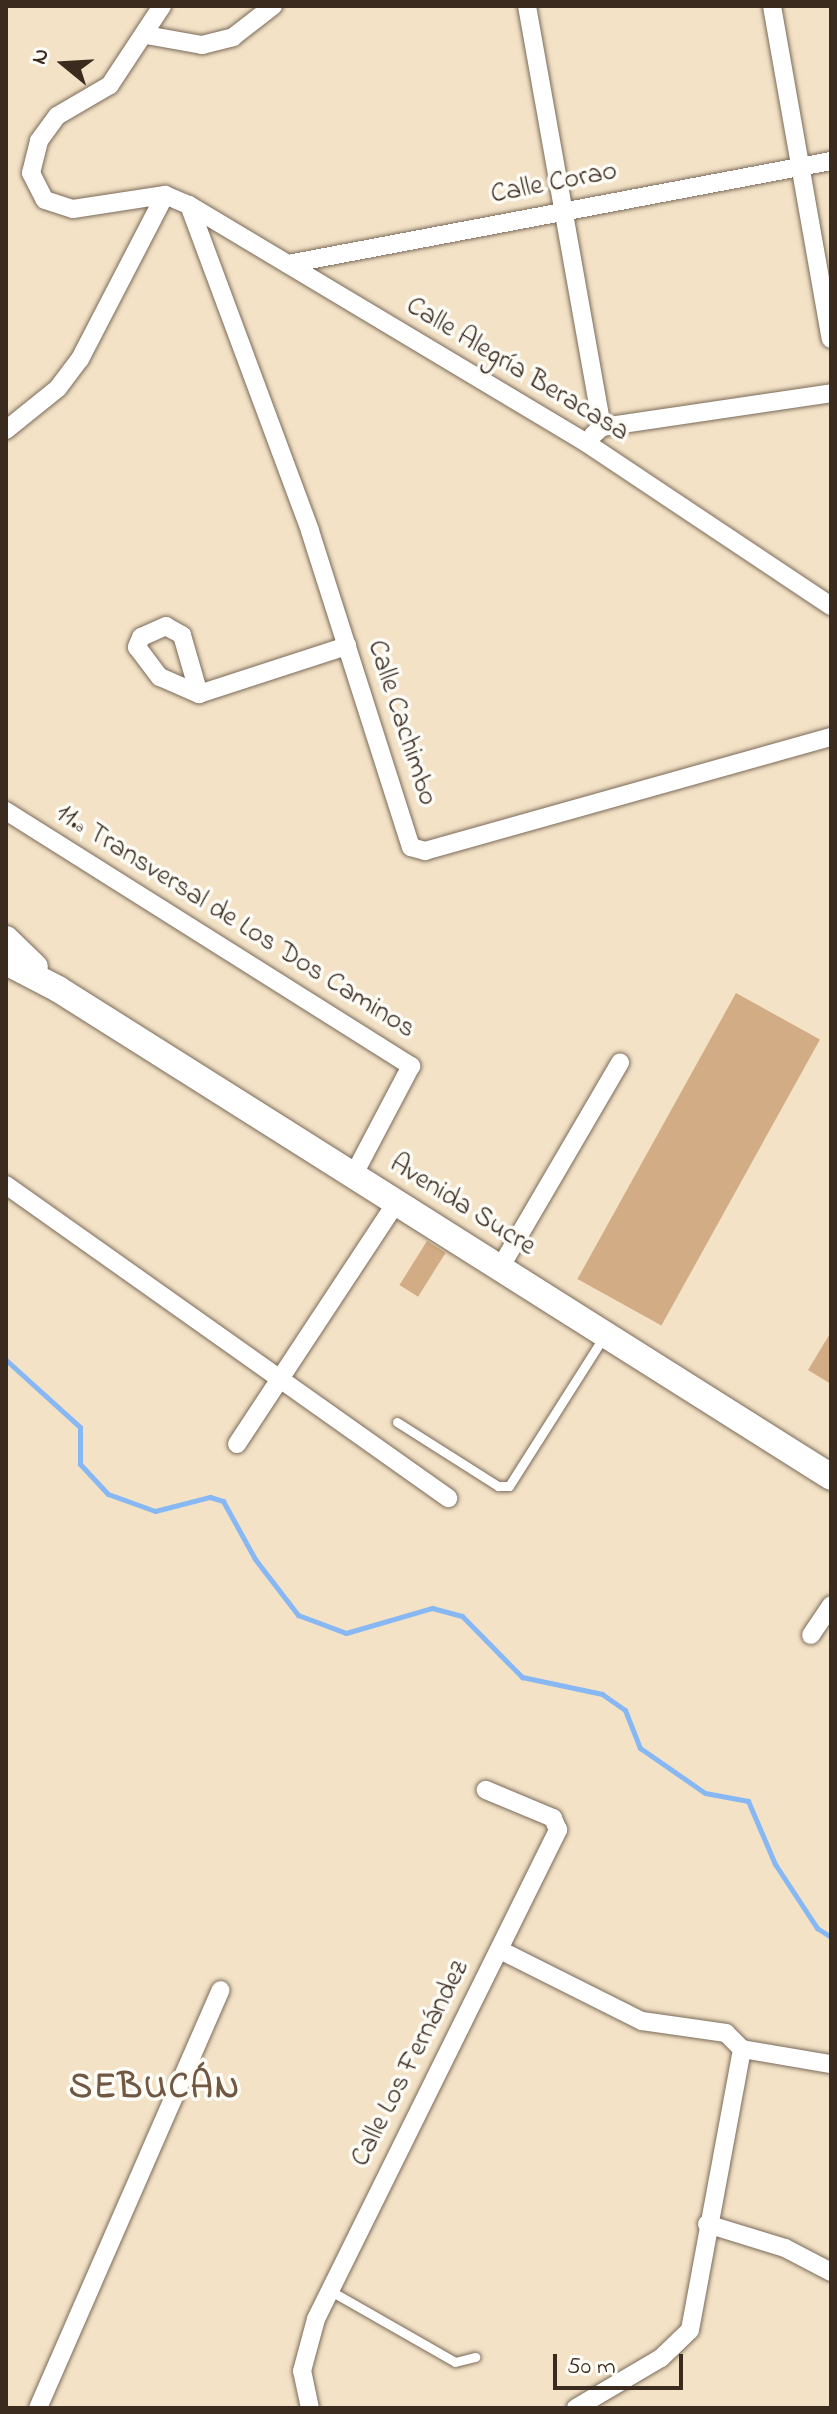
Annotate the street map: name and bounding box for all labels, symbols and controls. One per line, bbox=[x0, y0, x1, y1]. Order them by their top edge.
north arrow bbox=[24, 24, 104, 104]
text: N bbox=[24, 45, 59, 69]
street label: Calle Corao bbox=[488, 155, 620, 213]
street label: Calle Alegría Beracasa bbox=[399, 290, 635, 450]
street label: Calle Cachimbo bbox=[358, 636, 444, 810]
street label: 11.ª Transversal de Los Dos Caminos bbox=[49, 797, 421, 1047]
street label: Avenida Sucre bbox=[383, 1148, 541, 1264]
street label: Calle Los Fernández bbox=[345, 1955, 477, 2173]
district label: SEBUCÁN bbox=[69, 2067, 241, 2111]
scale bar bbox=[557, 2338, 687, 2388]
text: 50 m bbox=[567, 2350, 616, 2385]

